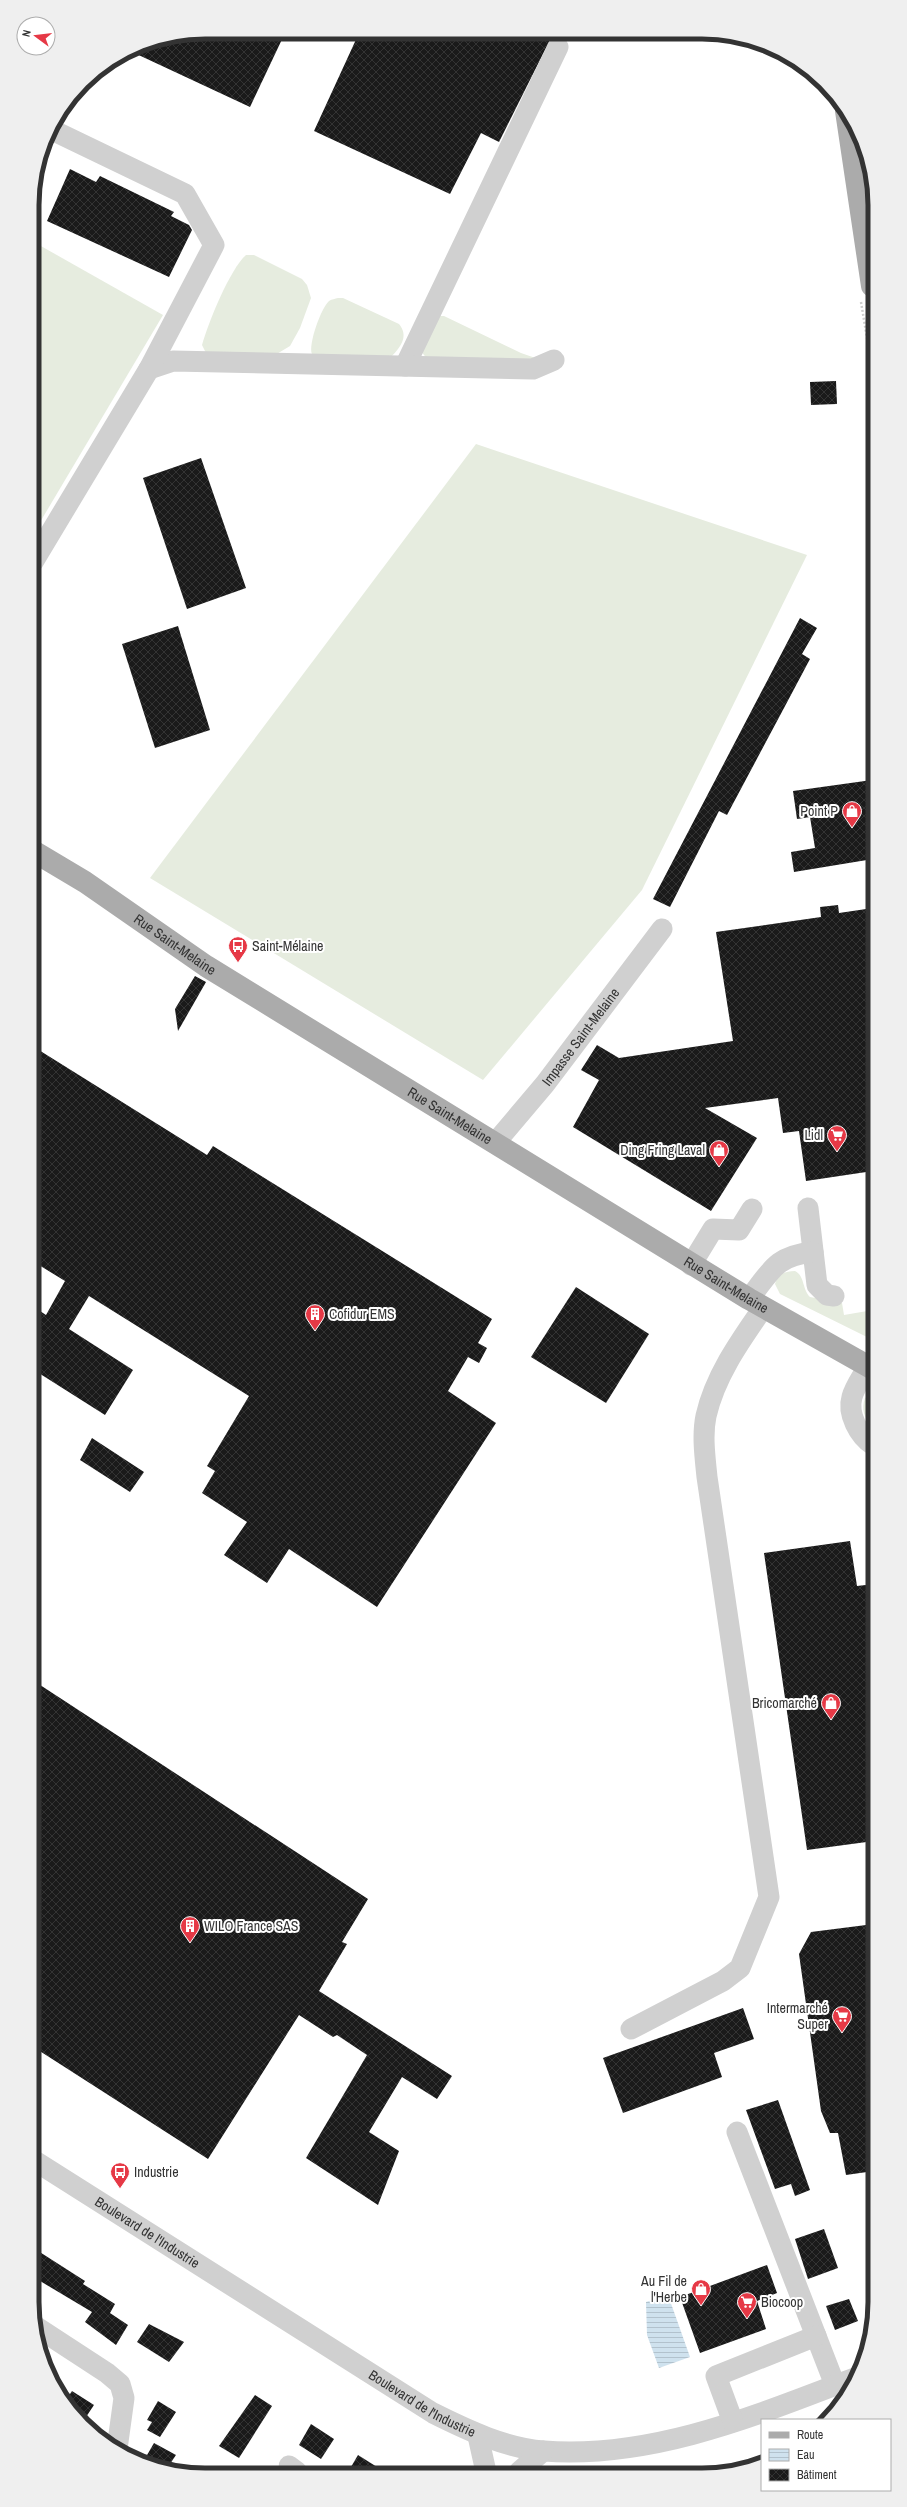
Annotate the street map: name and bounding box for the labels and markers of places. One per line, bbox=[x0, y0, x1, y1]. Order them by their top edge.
shop icon: Point P bbox=[841, 800, 863, 828]
place label: Point P bbox=[800, 802, 838, 820]
bus stop icon: Saint-Mélaine bbox=[227, 935, 249, 963]
place label: Saint-Mélaine bbox=[252, 937, 323, 955]
supermarket icon: Lidl bbox=[826, 1124, 848, 1152]
place label: Lidl bbox=[804, 1126, 823, 1144]
shop icon: Ding Fring Laval bbox=[708, 1139, 730, 1167]
place label: Ding Fring Laval bbox=[620, 1141, 705, 1159]
building icon: Cofidur EMS bbox=[304, 1303, 326, 1331]
place label: Cofidur EMS bbox=[329, 1305, 395, 1323]
shop icon: Bricomarché bbox=[820, 1692, 842, 1720]
place label: Bricomarché bbox=[752, 1694, 817, 1712]
building icon: WILO France SAS bbox=[179, 1915, 201, 1943]
place label: WILO France SAS bbox=[204, 1917, 299, 1935]
place label: Intermarché Super bbox=[767, 1999, 828, 2033]
supermarket icon: Intermarché Super bbox=[831, 2005, 853, 2033]
bus stop icon: Industrie bbox=[109, 2161, 131, 2189]
place label: Industrie bbox=[134, 2163, 179, 2181]
place label: Au Fil de l'Herbe bbox=[640, 2272, 687, 2306]
shop icon: Au Fil de l'Herbe bbox=[690, 2278, 712, 2306]
supermarket icon: Biocoop bbox=[736, 2291, 758, 2319]
place label: Biocoop bbox=[761, 2293, 803, 2311]

